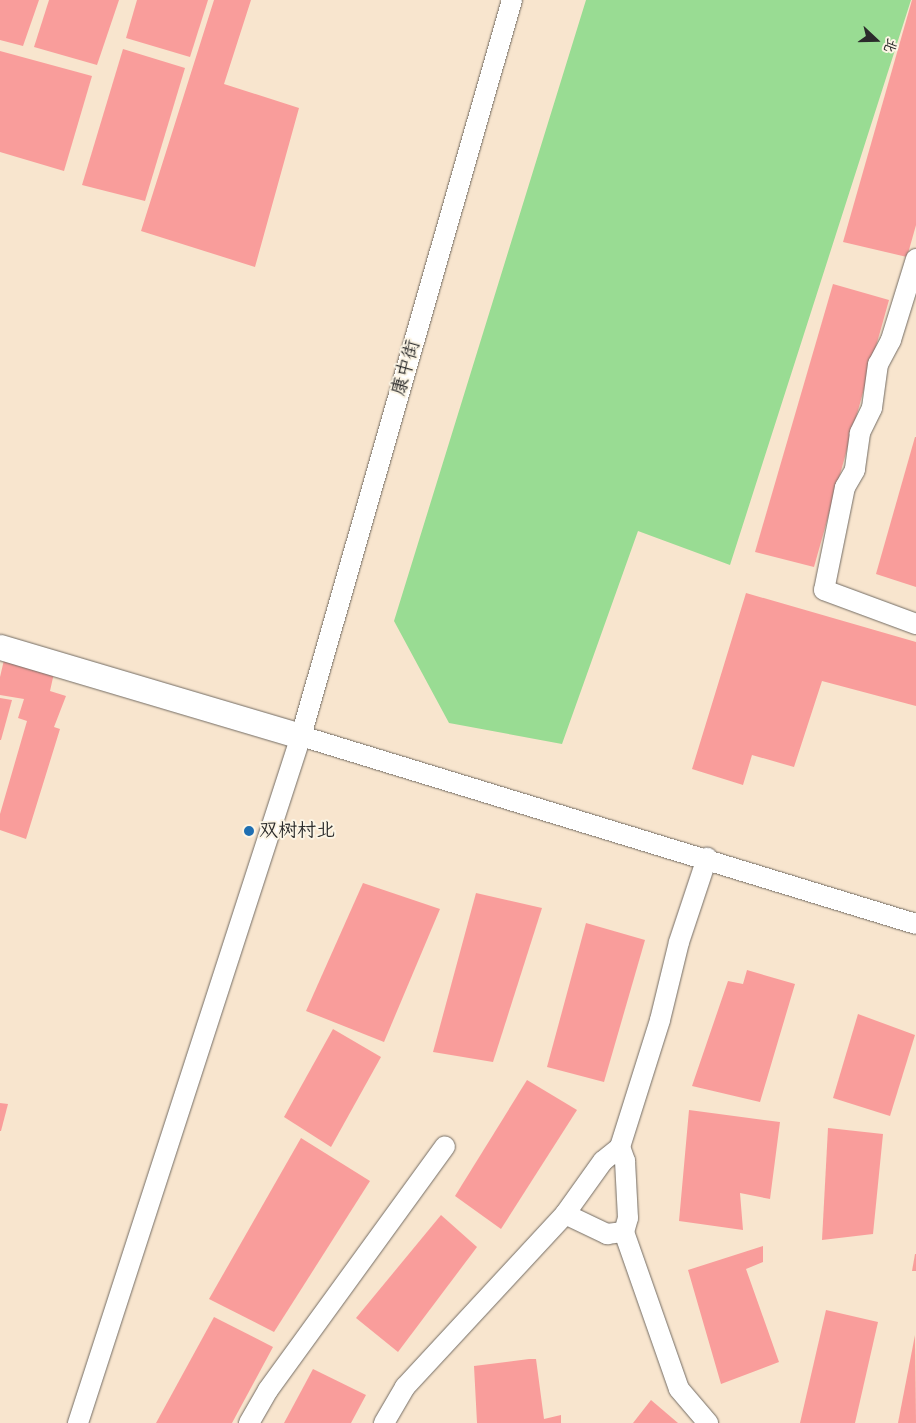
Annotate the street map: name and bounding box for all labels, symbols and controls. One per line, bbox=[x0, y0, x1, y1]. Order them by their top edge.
north arrow bbox=[851, 15, 901, 65]
text: 北 bbox=[878, 35, 902, 55]
street label: 康中街 bbox=[387, 337, 425, 399]
place label: 双树村北 bbox=[259, 820, 335, 842]
marker: 双树村北 bbox=[243, 825, 255, 837]

